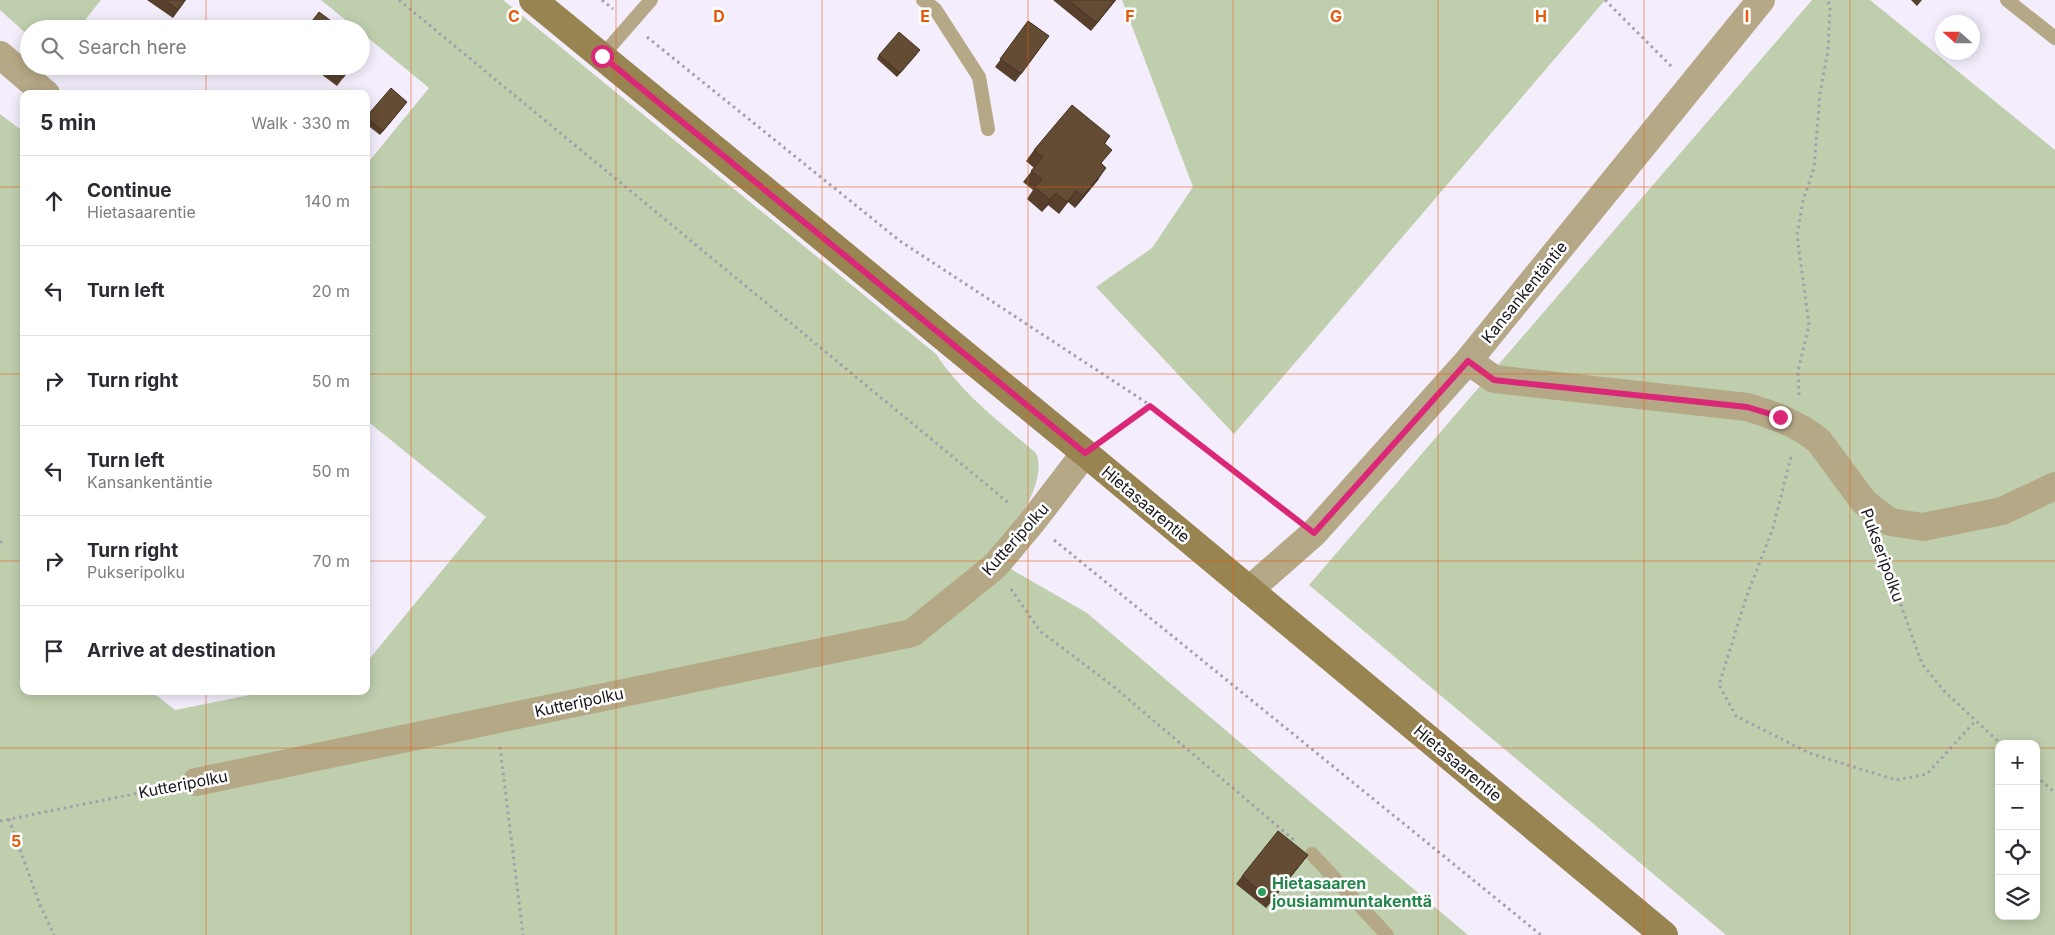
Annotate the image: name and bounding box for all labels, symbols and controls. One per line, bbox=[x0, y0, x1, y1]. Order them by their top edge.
text: C bbox=[508, 6, 520, 26]
text: D bbox=[713, 6, 725, 26]
text: E bbox=[920, 6, 930, 26]
text: F bbox=[1125, 6, 1135, 26]
text: G bbox=[1330, 6, 1342, 26]
text: H bbox=[1535, 6, 1547, 26]
text: I bbox=[1745, 6, 1749, 26]
north arrow bbox=[1935, 15, 1980, 60]
search box bbox=[20, 20, 370, 75]
icon: search bbox=[38, 34, 66, 62]
text: Search here bbox=[78, 36, 187, 59]
route start bbox=[591, 45, 614, 68]
text: 5 min bbox=[40, 110, 96, 135]
text: Walk · 330 m bbox=[251, 113, 350, 133]
text: Continue bbox=[87, 179, 172, 202]
icon: ahead bbox=[40, 187, 68, 215]
text: 140 m bbox=[305, 191, 350, 211]
text: Hietasaarentie bbox=[87, 202, 196, 222]
street label: Kansankentäntie bbox=[1477, 237, 1571, 347]
icon: left bbox=[40, 277, 68, 305]
text: Turn left bbox=[87, 279, 165, 302]
text: 20 m bbox=[312, 281, 350, 301]
icon: right bbox=[40, 367, 68, 395]
text: Turn right bbox=[87, 369, 178, 392]
text: 50 m bbox=[312, 371, 350, 391]
route end bbox=[1769, 406, 1792, 429]
text: Turn left bbox=[87, 449, 165, 472]
icon: left bbox=[40, 457, 68, 485]
text: 50 m bbox=[312, 461, 350, 481]
street label: Hietasaarentie bbox=[1098, 461, 1194, 547]
text: Kansankentäntie bbox=[87, 472, 212, 492]
street label: Kutteripolku bbox=[977, 499, 1053, 579]
street label: Pukseripolku bbox=[1857, 506, 1909, 604]
text: Turn right bbox=[87, 539, 178, 562]
icon: right bbox=[40, 547, 68, 575]
text: 70 m bbox=[313, 551, 350, 571]
text: Pukseripolku bbox=[87, 562, 185, 582]
icon: arrive bbox=[40, 637, 68, 665]
text: Arrive at destination bbox=[87, 639, 276, 662]
street label: Kutteripolku bbox=[533, 683, 625, 721]
street label: Hietasaarentie bbox=[1410, 720, 1506, 806]
map controls bbox=[1995, 740, 2040, 920]
button: + bbox=[1995, 740, 2040, 785]
street label: Kutteripolku bbox=[137, 766, 229, 802]
button: − bbox=[1995, 785, 2040, 830]
button: locate bbox=[1995, 830, 2040, 875]
text: 5 bbox=[11, 831, 21, 851]
place label: Hietasaaren jousiammuntakenttä bbox=[1271, 873, 1432, 911]
button: layers bbox=[1995, 875, 2040, 920]
marker: Hietasaaren jousiammuntakenttä bbox=[1256, 886, 1268, 898]

